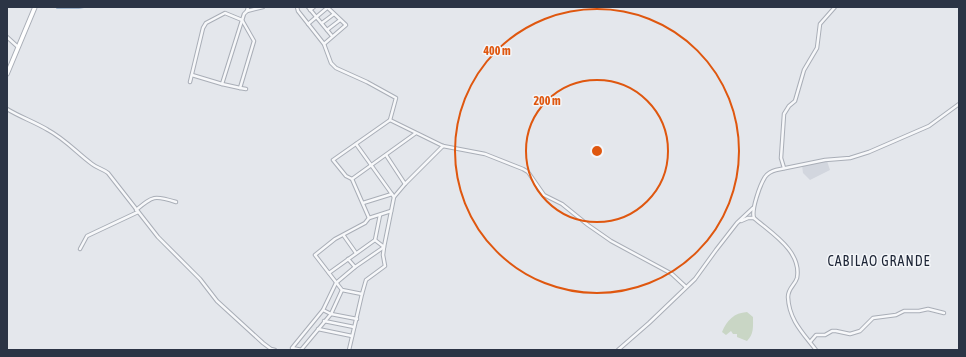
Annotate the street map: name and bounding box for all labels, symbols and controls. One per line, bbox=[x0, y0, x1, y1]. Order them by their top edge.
text: 400 m bbox=[482, 44, 511, 58]
text: 200 m bbox=[533, 94, 561, 108]
centre of rings bbox=[590, 144, 604, 158]
district label: CABILAO GRANDE bbox=[827, 253, 931, 269]

